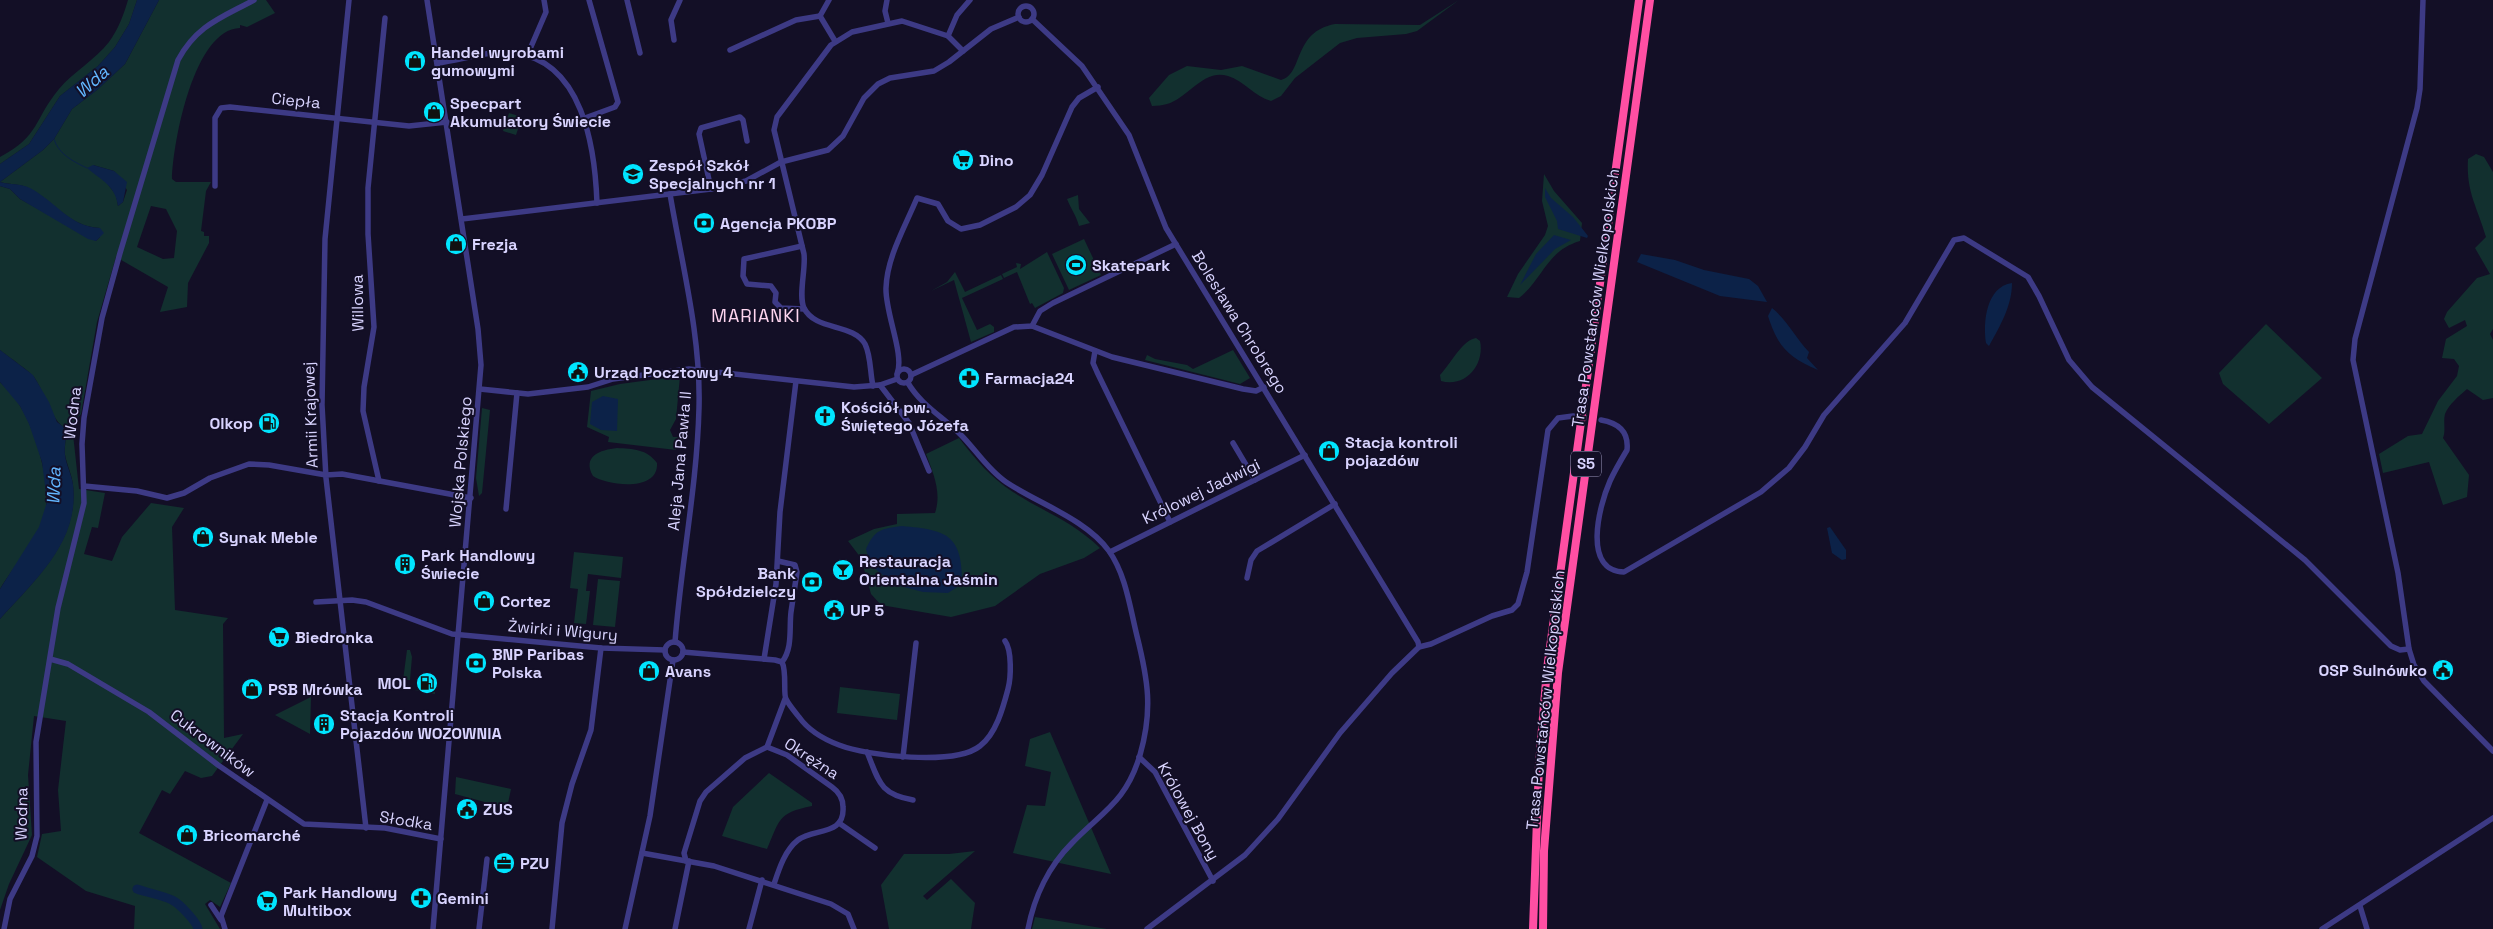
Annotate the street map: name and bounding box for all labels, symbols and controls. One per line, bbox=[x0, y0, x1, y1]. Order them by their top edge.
place label: Handel wyrobami gumowymi bbox=[431, 42, 564, 81]
shop icon: Handel wyrobami gumowymi bbox=[403, 49, 427, 73]
water label: Wda bbox=[70, 60, 114, 103]
street label: Ciepła bbox=[270, 87, 321, 114]
place label: Specpart Akumulatory Świecie bbox=[450, 93, 611, 132]
shop icon: Specpart Akumulatory Świecie bbox=[422, 100, 446, 124]
supermarket icon: Dino bbox=[951, 148, 975, 172]
place label: Dino bbox=[979, 150, 1014, 171]
place label: Zespół Szkół Specjalnych nr 1 bbox=[649, 155, 776, 194]
school or university icon: Zespół Szkół Specjalnych nr 1 bbox=[621, 162, 645, 186]
street label: Trasa Powstańców Wielkopolskich bbox=[1567, 167, 1624, 429]
bank icon: Agencja PKOBP bbox=[692, 211, 716, 235]
place label: Agencja PKOBP bbox=[720, 213, 837, 234]
shop icon: Frezja bbox=[444, 232, 468, 256]
place label: Frezja bbox=[472, 234, 518, 255]
street label: Bolesława Chrobrego bbox=[1187, 247, 1292, 398]
sports icon: Skatepark bbox=[1064, 253, 1088, 277]
place label: Skatepark bbox=[1092, 255, 1170, 276]
street label: Willowa bbox=[347, 274, 368, 332]
district label: MARIANKI bbox=[711, 304, 801, 327]
public building icon: Urząd Pocztowy 4 bbox=[566, 360, 590, 384]
street label: Armii Krajowej bbox=[298, 361, 323, 468]
place label: Urząd Pocztowy 4 bbox=[594, 362, 733, 383]
pharmacy icon: Farmacja24 bbox=[957, 366, 981, 390]
place label: Farmacja24 bbox=[985, 368, 1074, 389]
street label: Wodna bbox=[59, 385, 86, 441]
street label: Aleja Jana Pawła II bbox=[663, 390, 696, 532]
street label: Wojska Polskiego bbox=[444, 396, 477, 528]
place label: Kościół pw. Świętego Józefa bbox=[841, 397, 969, 436]
church icon: Kościół pw. Świętego Józefa bbox=[813, 404, 837, 428]
fuel station icon: Olkop bbox=[257, 411, 281, 435]
place label: Olkop bbox=[209, 413, 253, 434]
place label: Stacja kontroli pojazdów bbox=[1345, 432, 1458, 471]
shop icon: Stacja kontroli pojazdów bbox=[1317, 439, 1341, 463]
road number: S5 bbox=[1571, 452, 1601, 476]
street label: Królowej Jadwigi bbox=[1139, 454, 1264, 529]
water label: Wda bbox=[41, 466, 66, 505]
shop icon: Synak Meble bbox=[191, 525, 215, 549]
place label: Synak Meble bbox=[219, 527, 318, 548]
place label: Park Handlowy Świecie bbox=[421, 545, 535, 584]
place label: Restauracja Orientalna Jaśmin bbox=[859, 551, 998, 590]
building icon: Park Handlowy Świecie bbox=[393, 552, 417, 576]
bar icon: Restauracja Orientalna Jaśmin bbox=[831, 558, 855, 582]
place label: Bank Spółdzielczy bbox=[696, 563, 796, 602]
street label: Trasa Powstańców Wielkopolskich bbox=[1521, 569, 1570, 831]
bank icon: Bank Spółdzielczy bbox=[800, 570, 824, 594]
shop icon: Cortez bbox=[472, 589, 496, 613]
place label: Cortez bbox=[500, 591, 551, 612]
public building icon: UP 5 bbox=[822, 598, 846, 622]
place label: UP 5 bbox=[850, 600, 884, 621]
street label: Żwirki i Wigury bbox=[507, 615, 619, 646]
supermarket icon: Biedronka bbox=[267, 625, 291, 649]
place label: Biedronka bbox=[295, 627, 373, 648]
place label: BNP Paribas Polska bbox=[492, 644, 584, 683]
bank icon: BNP Paribas Polska bbox=[464, 651, 488, 675]
public building icon: OSP Sulnówko bbox=[2431, 658, 2455, 682]
shop icon: Avans bbox=[637, 659, 661, 683]
place label: OSP Sulnówko bbox=[2318, 660, 2427, 681]
place label: Avans bbox=[665, 661, 711, 682]
fuel station icon: MOL bbox=[415, 671, 439, 695]
place label: MOL bbox=[377, 673, 411, 694]
shop icon: PSB Mrówka bbox=[240, 677, 264, 701]
place label: PSB Mrówka bbox=[268, 679, 363, 700]
street label: Cukrowników bbox=[166, 704, 260, 782]
place label: Stacja Kontroli Pojazdów WOZOWNIA bbox=[340, 705, 502, 744]
building icon: Stacja Kontroli Pojazdów WOZOWNIA bbox=[312, 712, 336, 736]
street label: Okrężna bbox=[780, 733, 843, 784]
street label: Królowej Bony bbox=[1153, 758, 1224, 864]
street label: Wodna bbox=[11, 787, 32, 841]
public building icon: ZUS bbox=[455, 797, 479, 821]
place label: ZUS bbox=[483, 799, 513, 820]
street label: Słodka bbox=[378, 806, 434, 835]
shop icon: Bricomarché bbox=[175, 823, 199, 847]
place label: Bricomarché bbox=[203, 825, 301, 846]
office icon: PZU bbox=[492, 851, 516, 875]
place label: PZU bbox=[520, 853, 549, 874]
place label: Park Handlowy Multibox bbox=[283, 882, 397, 921]
pharmacy icon: Gemini bbox=[409, 886, 433, 910]
place label: Gemini bbox=[437, 888, 489, 909]
supermarket icon: Park Handlowy Multibox bbox=[255, 889, 279, 913]

